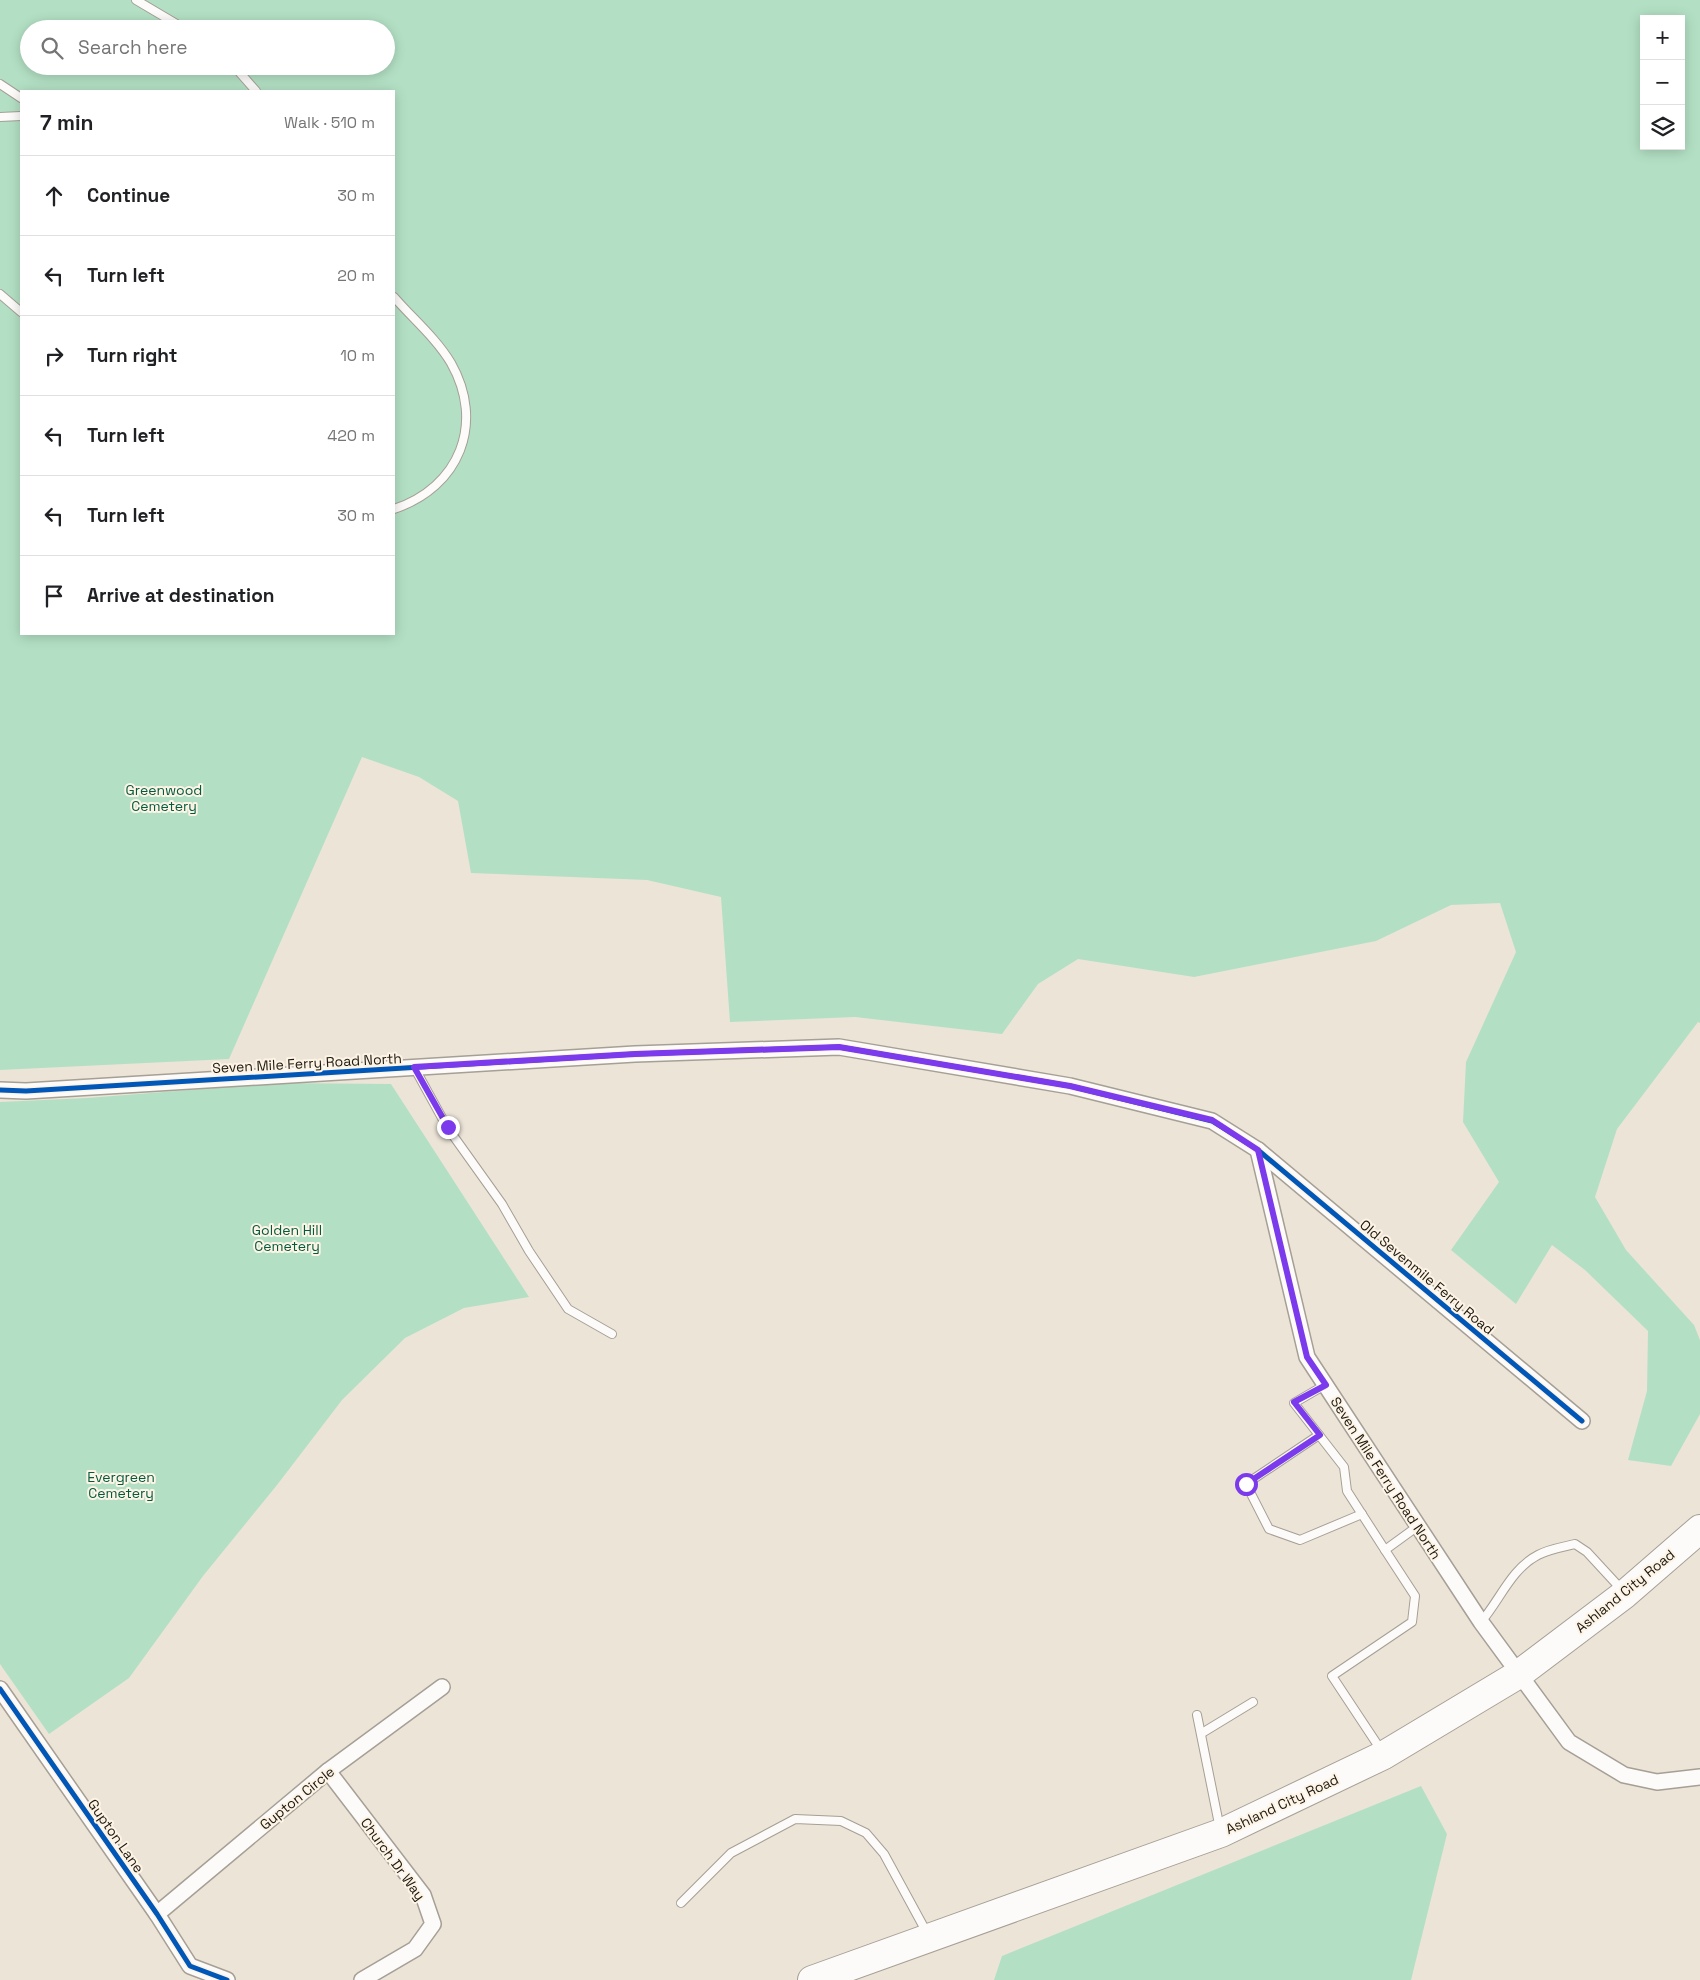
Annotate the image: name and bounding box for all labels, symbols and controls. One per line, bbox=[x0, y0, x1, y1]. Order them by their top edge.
map controls bbox=[1640, 15, 1685, 150]
button: + bbox=[1640, 15, 1685, 60]
search box bbox=[20, 20, 395, 75]
icon: search bbox=[38, 34, 66, 62]
text: Search here bbox=[78, 35, 188, 60]
button: − bbox=[1640, 60, 1685, 105]
button: layers bbox=[1640, 105, 1685, 150]
text: 7 min bbox=[40, 109, 93, 136]
text: Walk · 510 m bbox=[284, 112, 375, 133]
icon: ahead bbox=[40, 182, 68, 210]
text: Continue bbox=[87, 183, 170, 208]
text: 30 m bbox=[337, 185, 375, 206]
icon: left bbox=[40, 262, 68, 290]
text: Turn left bbox=[87, 263, 165, 288]
text: 20 m bbox=[337, 265, 375, 286]
icon: right bbox=[40, 342, 68, 370]
text: Turn right bbox=[87, 343, 177, 368]
text: 10 m bbox=[340, 345, 375, 366]
icon: left bbox=[40, 422, 68, 450]
text: Turn left bbox=[87, 423, 165, 448]
text: 420 m bbox=[327, 425, 375, 446]
icon: left bbox=[40, 502, 68, 530]
text: Turn left bbox=[87, 503, 165, 528]
text: 30 m bbox=[337, 505, 375, 526]
icon: arrive bbox=[40, 582, 68, 610]
text: Arrive at destination bbox=[87, 583, 275, 608]
park label: Greenwood Cemetery bbox=[126, 781, 202, 815]
street label: Seven Mile Ferry Road North bbox=[212, 1049, 402, 1077]
route end bbox=[437, 1116, 460, 1139]
street label: Old Sevenmile Ferry Road bbox=[1356, 1216, 1498, 1338]
park label: Golden Hill Cemetery bbox=[252, 1221, 322, 1255]
street label: Seven Mile Ferry Road North bbox=[1327, 1393, 1445, 1563]
park label: Evergreen Cemetery bbox=[87, 1468, 155, 1502]
route start bbox=[1235, 1473, 1258, 1496]
street label: Ashland City Road bbox=[1572, 1545, 1678, 1637]
street label: Gupton Circle bbox=[256, 1762, 338, 1834]
street label: Ashland City Road bbox=[1223, 1770, 1341, 1838]
street label: Gupton Lane bbox=[84, 1796, 148, 1876]
street label: Church Dr Way bbox=[357, 1814, 429, 1904]

